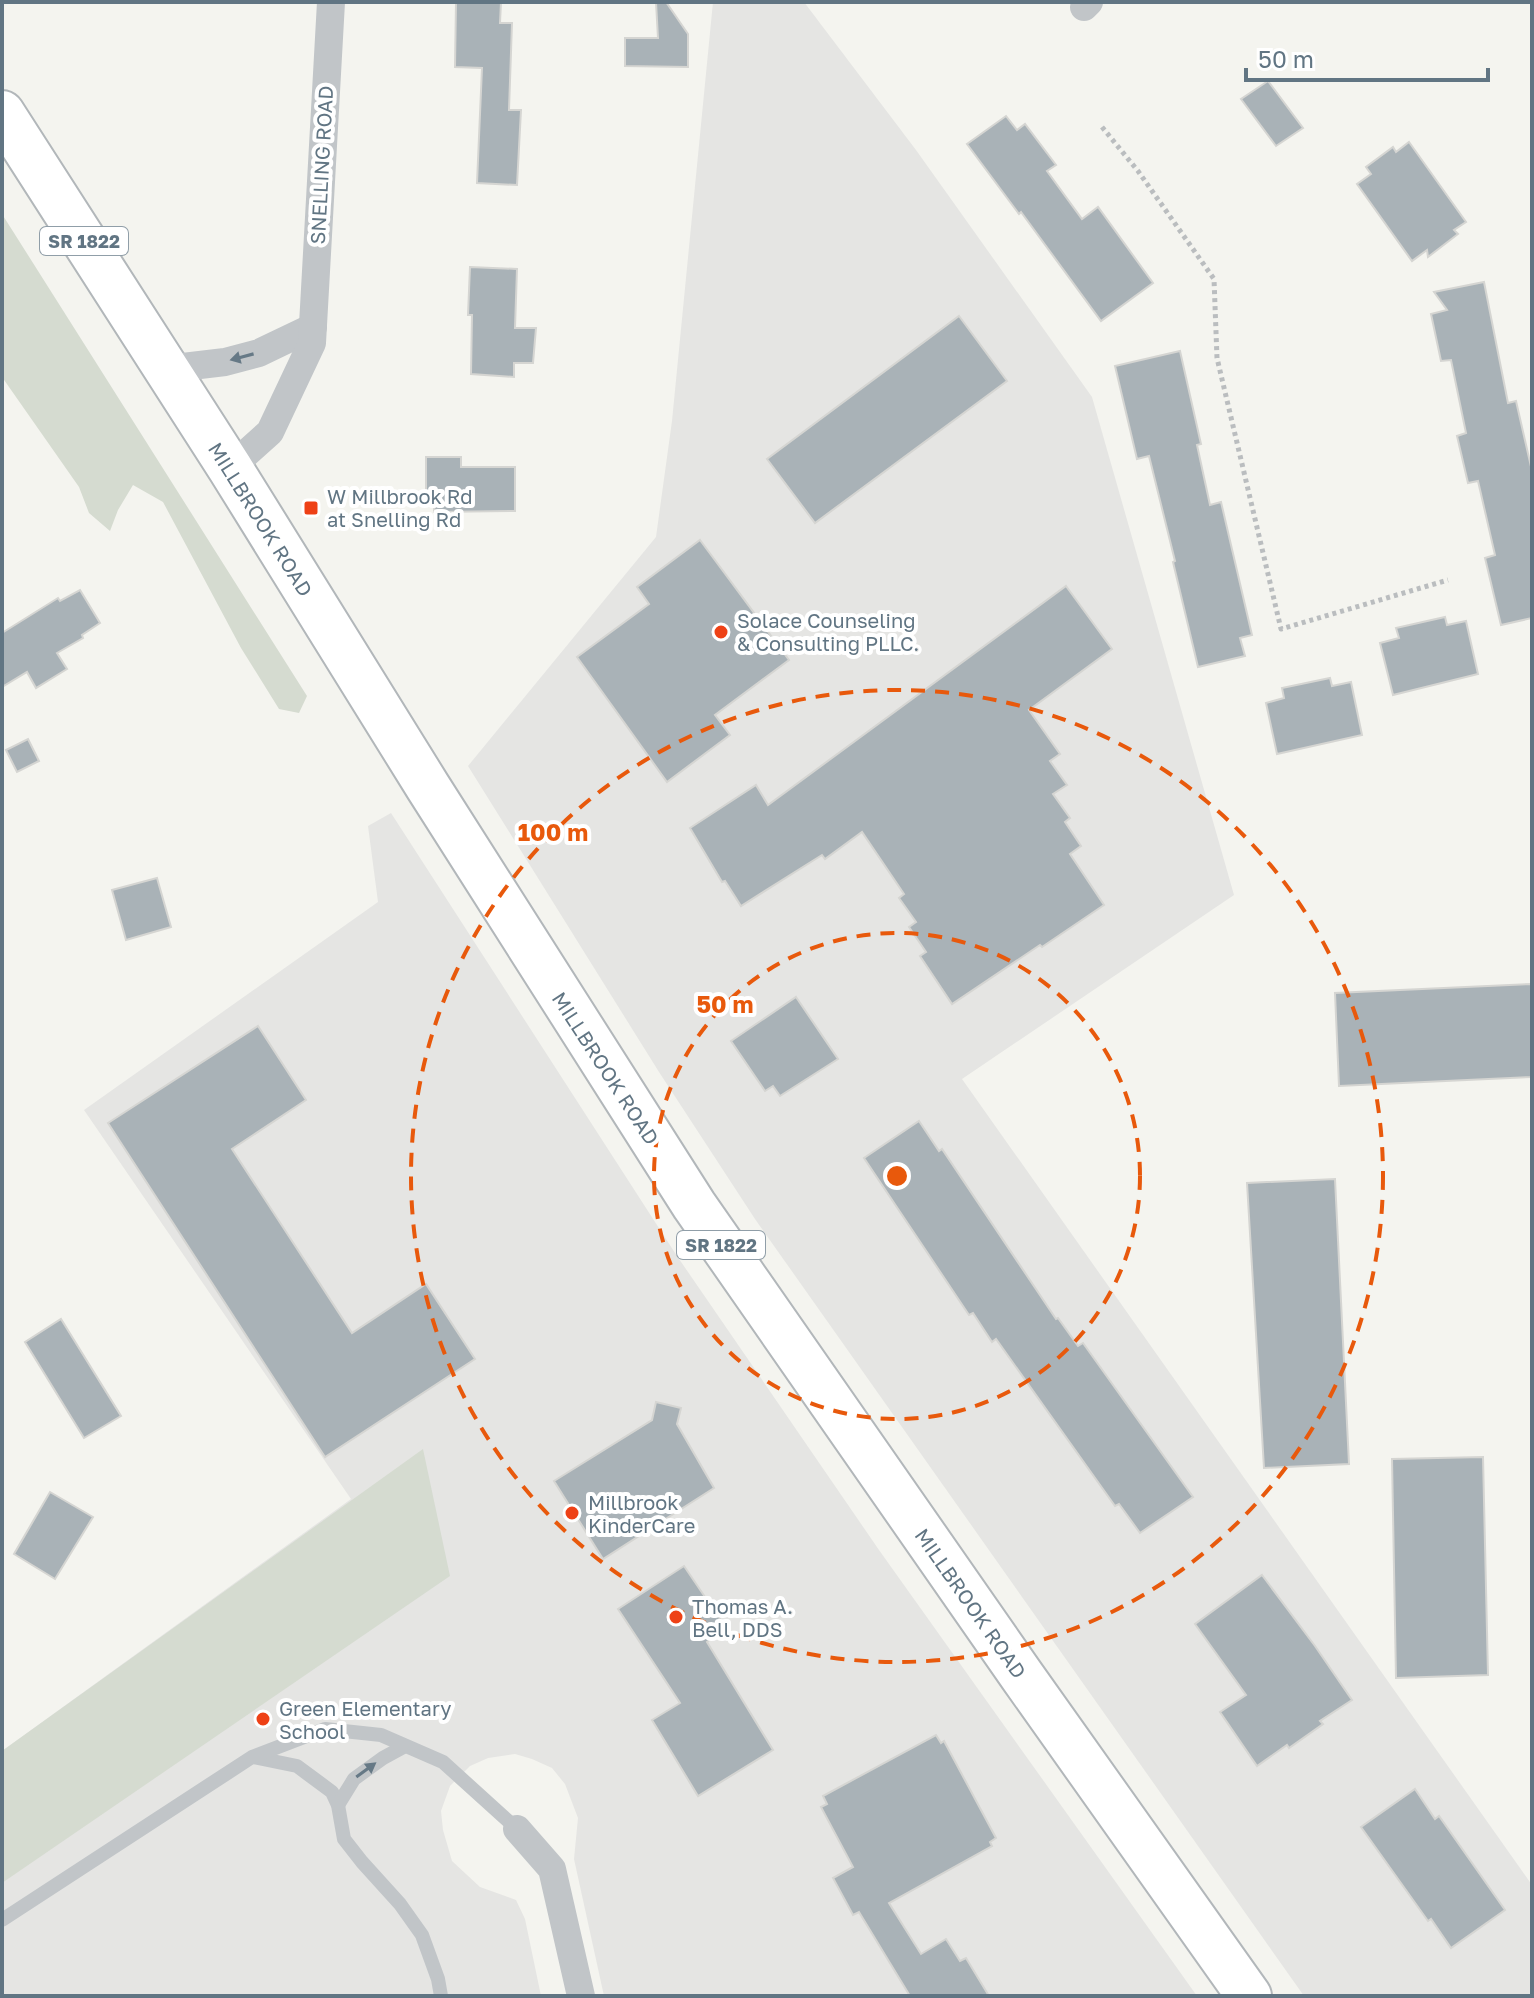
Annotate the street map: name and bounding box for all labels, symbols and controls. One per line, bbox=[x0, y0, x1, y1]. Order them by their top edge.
scale bar bbox=[1246, 32, 1488, 82]
text: 50 m bbox=[1258, 44, 1314, 73]
street label: SNELLING ROAD bbox=[305, 85, 337, 245]
road number: SR 1822 bbox=[40, 227, 128, 255]
one-way arrow bbox=[229, 352, 254, 364]
street label: MILLBROOK ROAD bbox=[204, 438, 318, 600]
place label: W Millbrook Rd at Snelling Rd bbox=[327, 484, 472, 531]
marker: W Millbrook Rd at Snelling Rd bbox=[302, 499, 320, 517]
place label: Solace Counseling & Consulting PLLC. bbox=[737, 608, 919, 655]
marker: Solace Counseling & Consulting PLLC. bbox=[712, 623, 730, 641]
text: 100 m bbox=[518, 817, 588, 846]
street label: MILLBROOK ROAD bbox=[548, 987, 664, 1149]
text: 50 m bbox=[696, 989, 754, 1018]
centre of rings bbox=[883, 1162, 911, 1190]
road number: SR 1822 bbox=[677, 1231, 765, 1259]
place label: Millbrook KinderCare bbox=[588, 1490, 695, 1537]
marker: Millbrook KinderCare bbox=[563, 1504, 581, 1522]
street label: MILLBROOK ROAD bbox=[910, 1524, 1032, 1682]
place label: Thomas A. Bell, DDS bbox=[692, 1594, 793, 1641]
marker: Thomas A. Bell, DDS bbox=[667, 1608, 685, 1626]
place label: Green Elementary School bbox=[279, 1696, 452, 1743]
marker: Green Elementary School bbox=[254, 1710, 272, 1728]
one-way arrow bbox=[355, 1762, 377, 1778]

